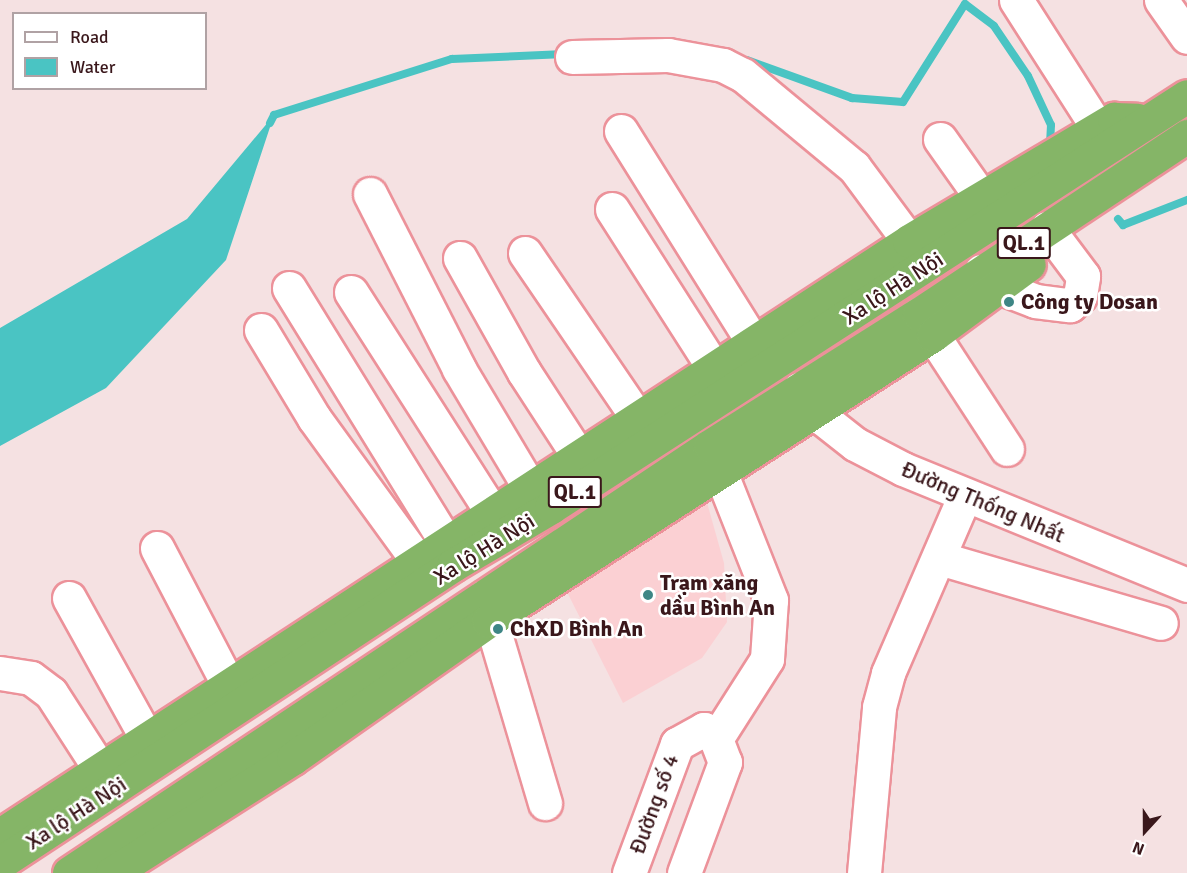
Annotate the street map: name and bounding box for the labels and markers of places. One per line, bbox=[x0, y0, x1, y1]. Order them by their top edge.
place label: Công ty Dosan bbox=[1021, 289, 1158, 315]
marker: Công ty Dosan bbox=[1002, 295, 1016, 309]
place label: Trạm xăng dầu Bình An bbox=[660, 569, 775, 620]
marker: Trạm xăng dầu Bình An bbox=[641, 588, 655, 602]
place label: ChXD Bình An bbox=[510, 616, 643, 642]
marker: ChXD Bình An bbox=[491, 622, 505, 636]

